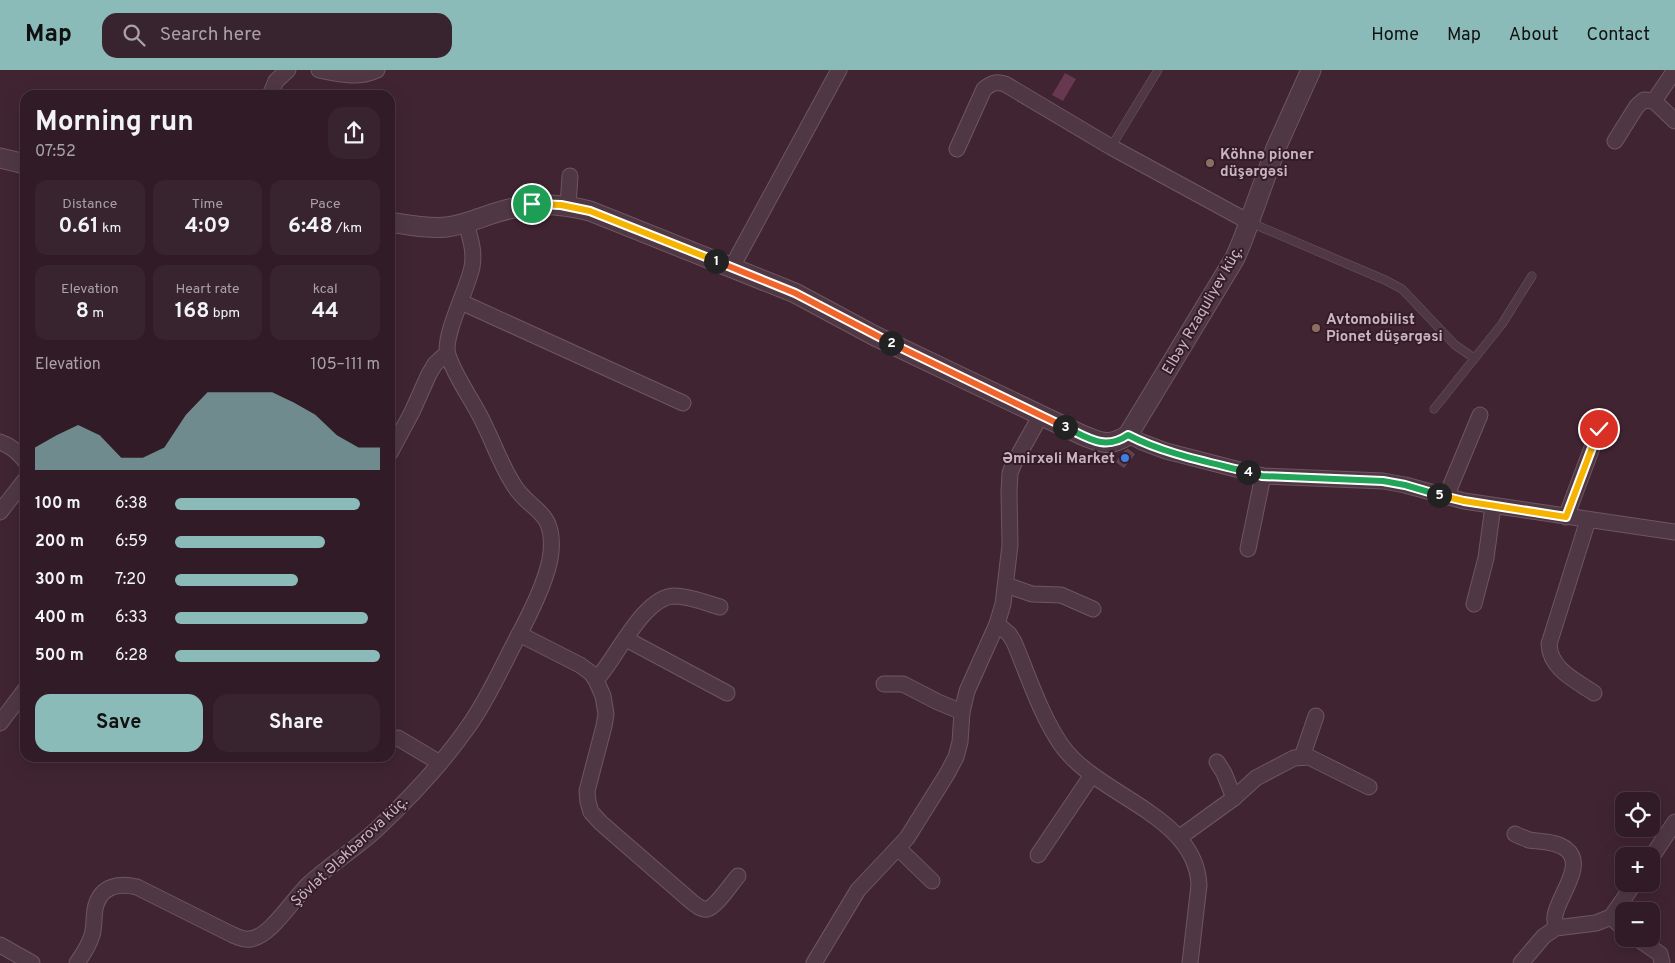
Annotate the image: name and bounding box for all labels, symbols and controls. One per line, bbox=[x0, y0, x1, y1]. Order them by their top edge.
search box bbox=[102, 13, 452, 58]
text: Map bbox=[25, 20, 72, 50]
icon: search bbox=[120, 21, 148, 49]
text: Search here bbox=[160, 23, 261, 47]
text: Home bbox=[1371, 24, 1419, 47]
text: Map bbox=[1447, 24, 1481, 47]
text: About bbox=[1509, 24, 1558, 47]
text: Contact bbox=[1586, 24, 1650, 47]
text: Morning run bbox=[35, 105, 194, 141]
button: share bbox=[328, 107, 380, 159]
text: 07:52 bbox=[35, 142, 76, 162]
place label: Köhnə pioner düşərgəsi bbox=[1220, 146, 1314, 182]
marker: Köhnə pioner düşərgəsi bbox=[1204, 157, 1216, 169]
pin bbox=[511, 183, 553, 225]
icon: arrive bbox=[518, 190, 546, 218]
text: Distance bbox=[62, 196, 117, 213]
text: Time bbox=[192, 196, 223, 213]
text: Pace bbox=[310, 196, 341, 213]
text: 0.61 bbox=[58, 213, 99, 240]
text: 4:09 bbox=[185, 213, 230, 240]
text: 6:48 bbox=[288, 213, 333, 240]
text: km bbox=[99, 220, 121, 237]
text: /km bbox=[333, 220, 362, 237]
street label: Elbəy Rzaquliyev küç. bbox=[1159, 243, 1248, 378]
pin: 1 bbox=[704, 248, 728, 274]
text: 1 bbox=[714, 253, 719, 270]
text: Elevation bbox=[61, 281, 119, 298]
text: Heart rate bbox=[175, 281, 240, 298]
text: kcal bbox=[313, 281, 338, 298]
text: 8 bbox=[76, 298, 89, 325]
text: 168 bbox=[175, 298, 209, 325]
text: 44 bbox=[312, 298, 339, 325]
text: m bbox=[89, 305, 104, 322]
text: bpm bbox=[209, 305, 240, 322]
place label: Avtomobilist Pionet düşərgəsi bbox=[1326, 311, 1443, 347]
marker: Avtomobilist Pionet düşərgəsi bbox=[1310, 322, 1322, 334]
pin: 2 bbox=[878, 330, 904, 356]
text: 2 bbox=[887, 335, 896, 352]
text: Elevation bbox=[35, 355, 101, 375]
text: 105–111 m bbox=[310, 355, 380, 375]
pin bbox=[1578, 408, 1620, 450]
pin: 3 bbox=[1052, 414, 1078, 440]
icon: check bbox=[1585, 415, 1613, 443]
text: 3 bbox=[1061, 419, 1070, 436]
place label: Əmirxəli Market bbox=[1002, 450, 1115, 469]
marker: Əmirxəli Market bbox=[1119, 452, 1131, 464]
pin: 4 bbox=[1236, 460, 1260, 484]
text: 4 bbox=[1244, 464, 1253, 481]
pin: 5 bbox=[1426, 482, 1452, 508]
text: 5 bbox=[1435, 487, 1444, 504]
text: 100 m bbox=[35, 494, 81, 514]
text: 6:38 bbox=[115, 494, 148, 514]
text: 200 m bbox=[35, 532, 84, 552]
text: 6:59 bbox=[115, 532, 147, 552]
text: 300 m bbox=[35, 570, 83, 590]
text: 7:20 bbox=[115, 570, 146, 590]
text: 400 m bbox=[35, 608, 84, 628]
text: 6:33 bbox=[115, 608, 147, 628]
text: 500 m bbox=[35, 646, 84, 666]
text: 6:28 bbox=[115, 646, 148, 666]
button: Save bbox=[35, 694, 203, 752]
button: Share bbox=[213, 694, 380, 752]
map controls bbox=[1615, 792, 1660, 947]
button: locate bbox=[1615, 792, 1660, 837]
street label: Şövlət Ələkbərova küç. bbox=[287, 793, 413, 911]
button: + bbox=[1615, 847, 1660, 892]
button: − bbox=[1615, 902, 1660, 947]

